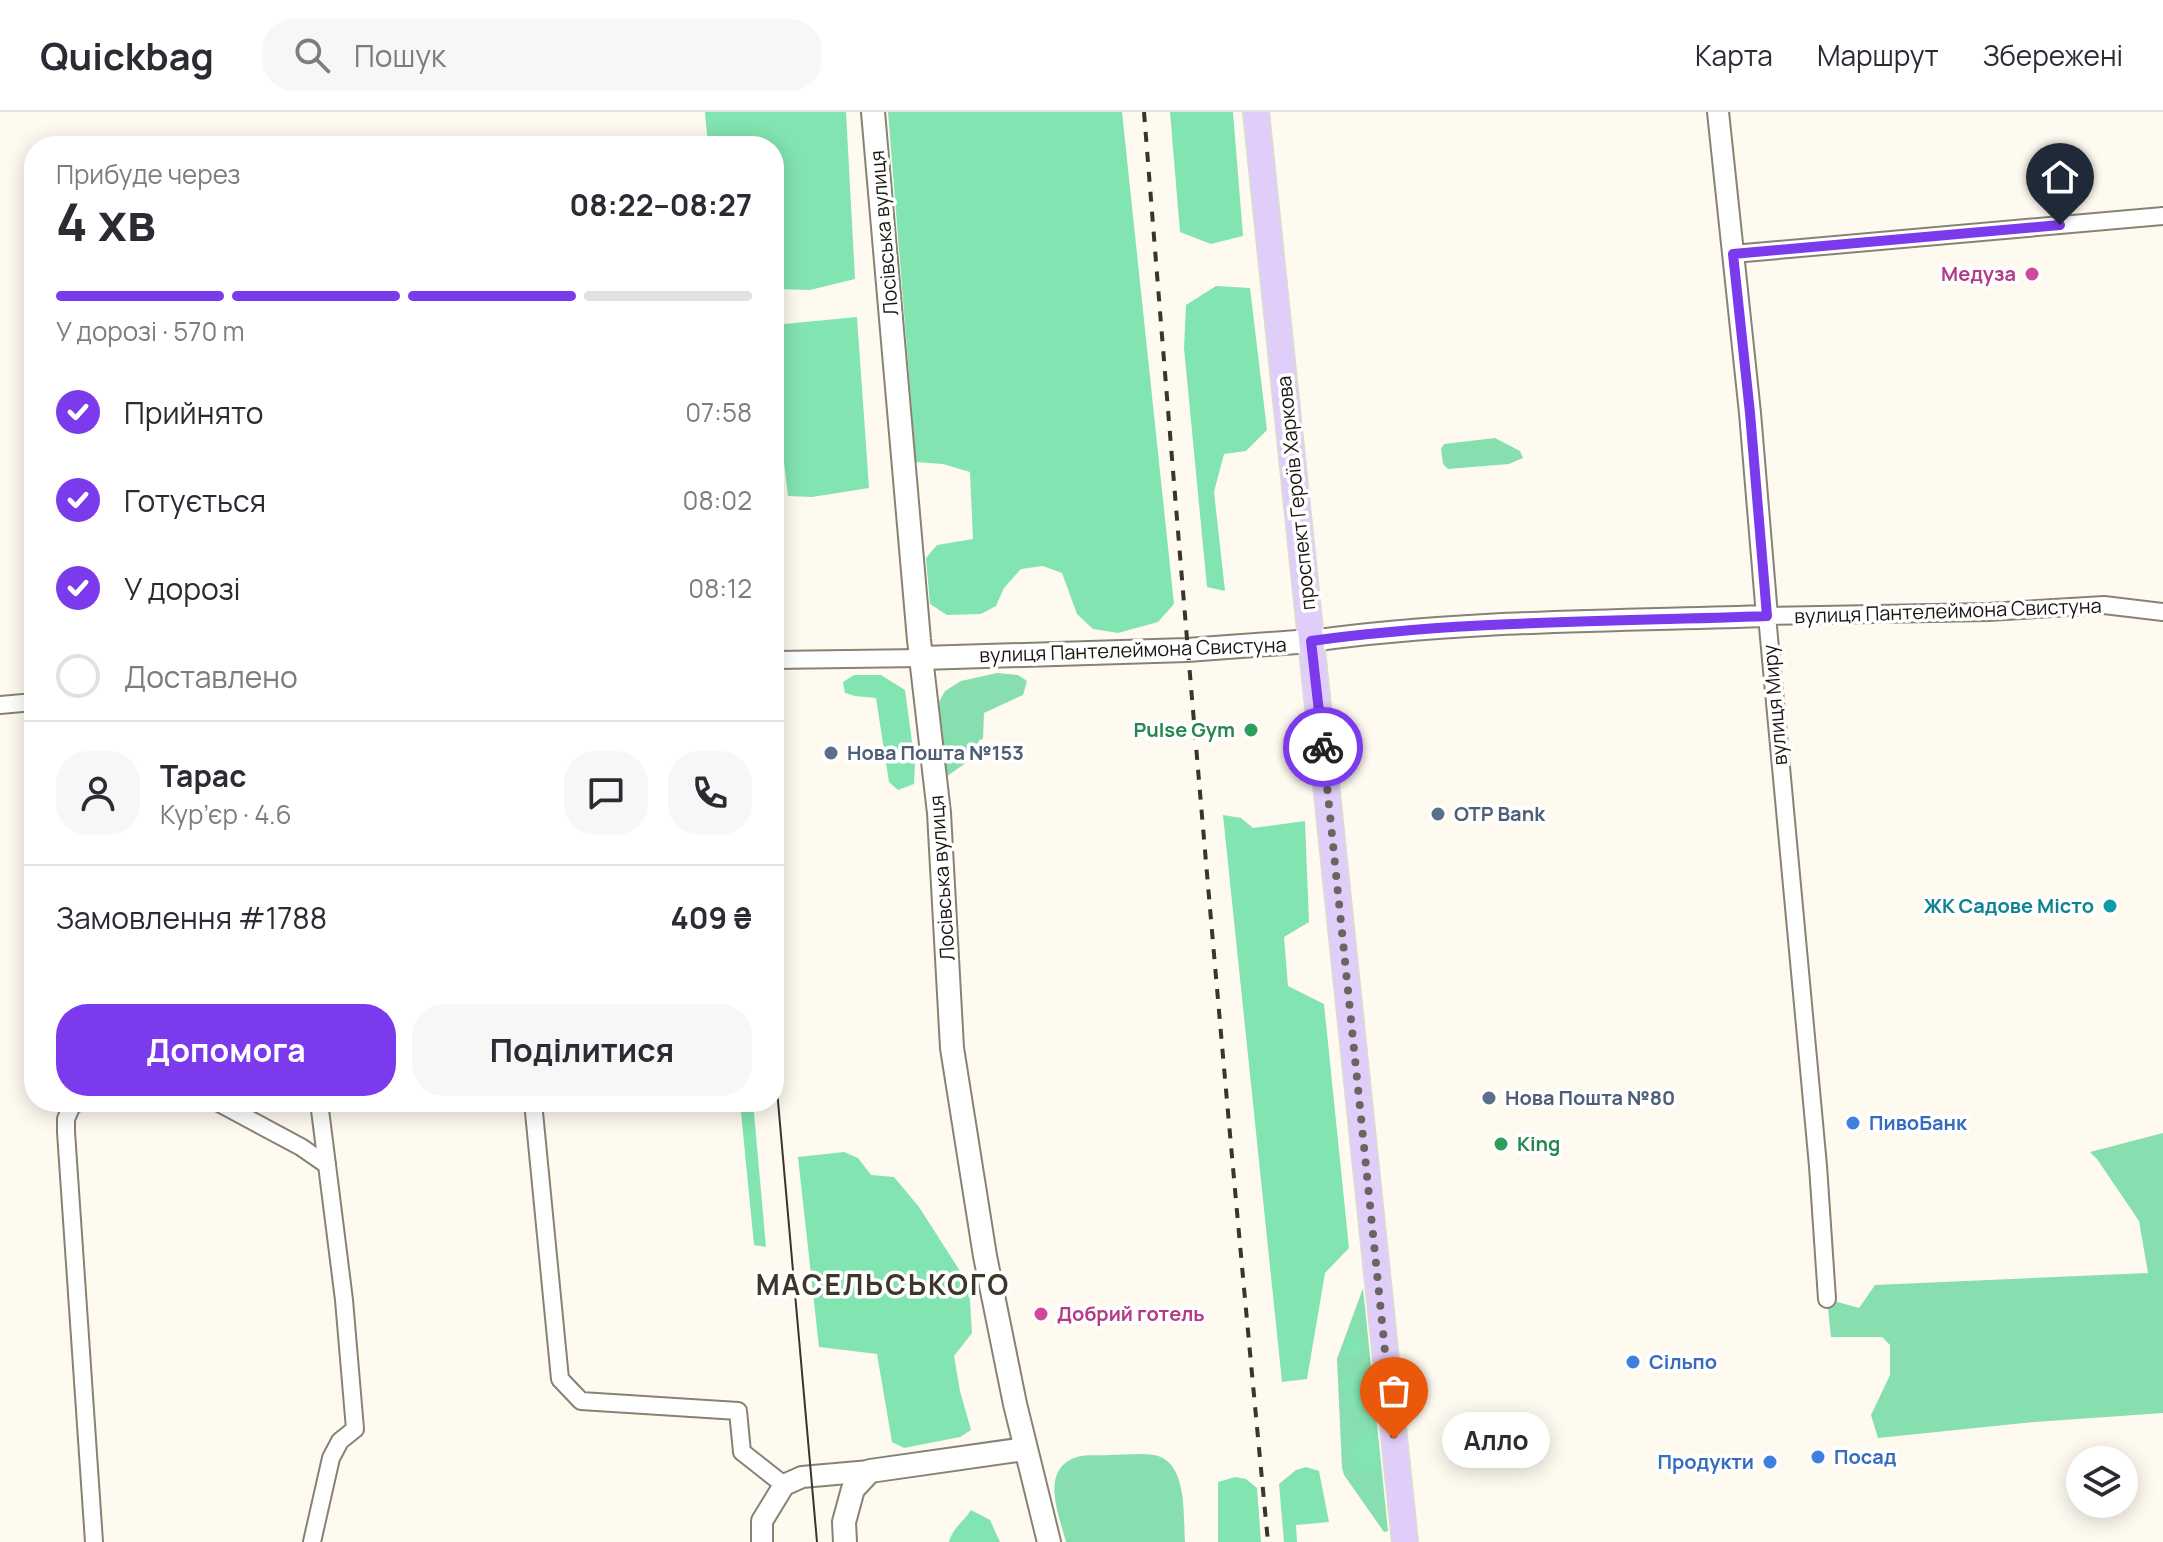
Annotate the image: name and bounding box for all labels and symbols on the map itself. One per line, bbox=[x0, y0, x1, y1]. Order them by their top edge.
pin bbox=[2026, 143, 2094, 225]
street label: Лосівська вулиця bbox=[863, 149, 904, 317]
place label: Медуза bbox=[1941, 260, 2016, 287]
marker: Медуза bbox=[2023, 265, 2041, 283]
street label: проспект Героїв Харкова bbox=[1270, 374, 1321, 612]
street label: вулиця Пантелеймона Свистуна bbox=[1794, 592, 2102, 629]
street label: вулиця Пантелеймона Свистуна bbox=[979, 631, 1287, 668]
street label: вулиця Миру bbox=[1756, 643, 1793, 767]
courier bbox=[1283, 707, 1363, 787]
place label: Pulse Gym bbox=[1133, 716, 1235, 743]
marker: Pulse Gym bbox=[1242, 721, 1260, 739]
place label: Нова Пошта №153 bbox=[847, 739, 1024, 766]
marker: Нова Пошта №153 bbox=[822, 744, 840, 762]
street label: Лосівська вулиця bbox=[922, 794, 961, 962]
place label: OTP Bank bbox=[1454, 800, 1546, 827]
marker: OTP Bank bbox=[1429, 805, 1447, 823]
place label: ЖК Садове Місто bbox=[1924, 892, 2094, 919]
marker: ЖК Садове Місто bbox=[2101, 897, 2119, 915]
place label: Нова Пошта №80 bbox=[1505, 1084, 1675, 1111]
marker: Нова Пошта №80 bbox=[1480, 1089, 1498, 1107]
place label: ПивоБанк bbox=[1869, 1109, 1968, 1136]
marker: ПивоБанк bbox=[1844, 1114, 1862, 1132]
place label: King bbox=[1517, 1130, 1560, 1157]
marker: King bbox=[1492, 1135, 1510, 1153]
district label: МАСЕЛЬСЬКОГО bbox=[756, 1265, 1010, 1303]
place label: Добрий готель bbox=[1057, 1300, 1205, 1327]
marker: Добрий готель bbox=[1032, 1305, 1050, 1323]
place label: Сільпо bbox=[1649, 1348, 1717, 1375]
marker: Сільпо bbox=[1624, 1353, 1642, 1371]
pin bbox=[1360, 1357, 1428, 1439]
callout: Алло bbox=[1442, 1411, 1550, 1467]
place label: Посад bbox=[1834, 1443, 1897, 1470]
place label: Продукти bbox=[1657, 1448, 1754, 1475]
marker: Посад bbox=[1809, 1448, 1827, 1466]
marker: Продукти bbox=[1761, 1453, 1779, 1471]

